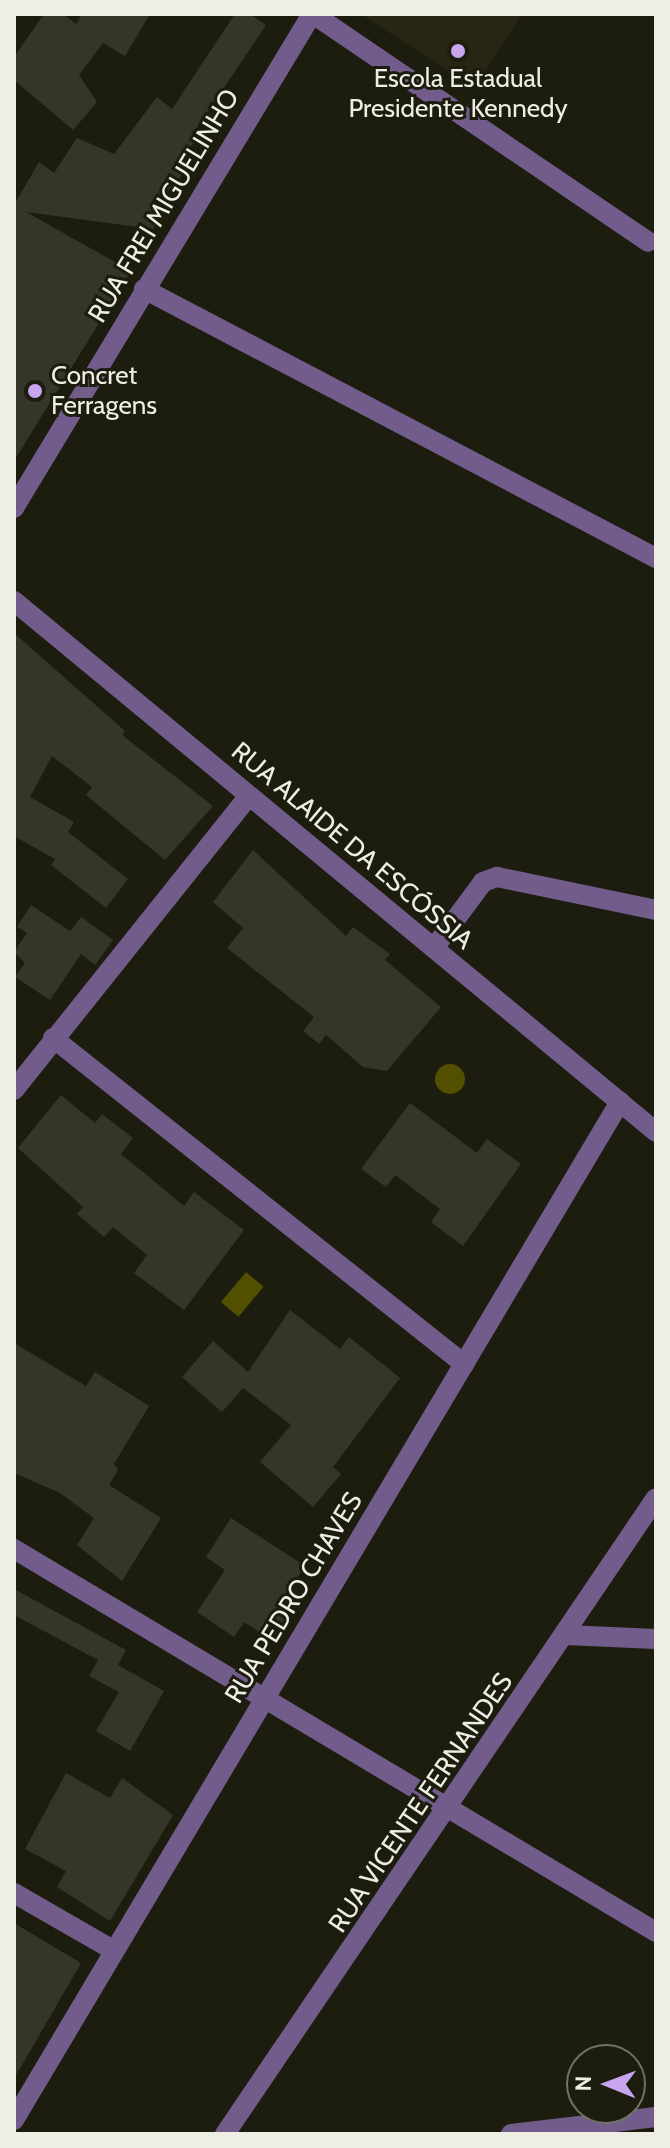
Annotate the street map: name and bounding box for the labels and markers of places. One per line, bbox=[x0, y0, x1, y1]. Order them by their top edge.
marker: Escola Estadual Presidente Kennedy bbox=[449, 42, 467, 60]
place label: Escola Estadual Presidente Kennedy bbox=[348, 63, 568, 124]
place label: Concret Ferragens bbox=[51, 360, 157, 422]
marker: Concret Ferragens bbox=[26, 382, 44, 400]

